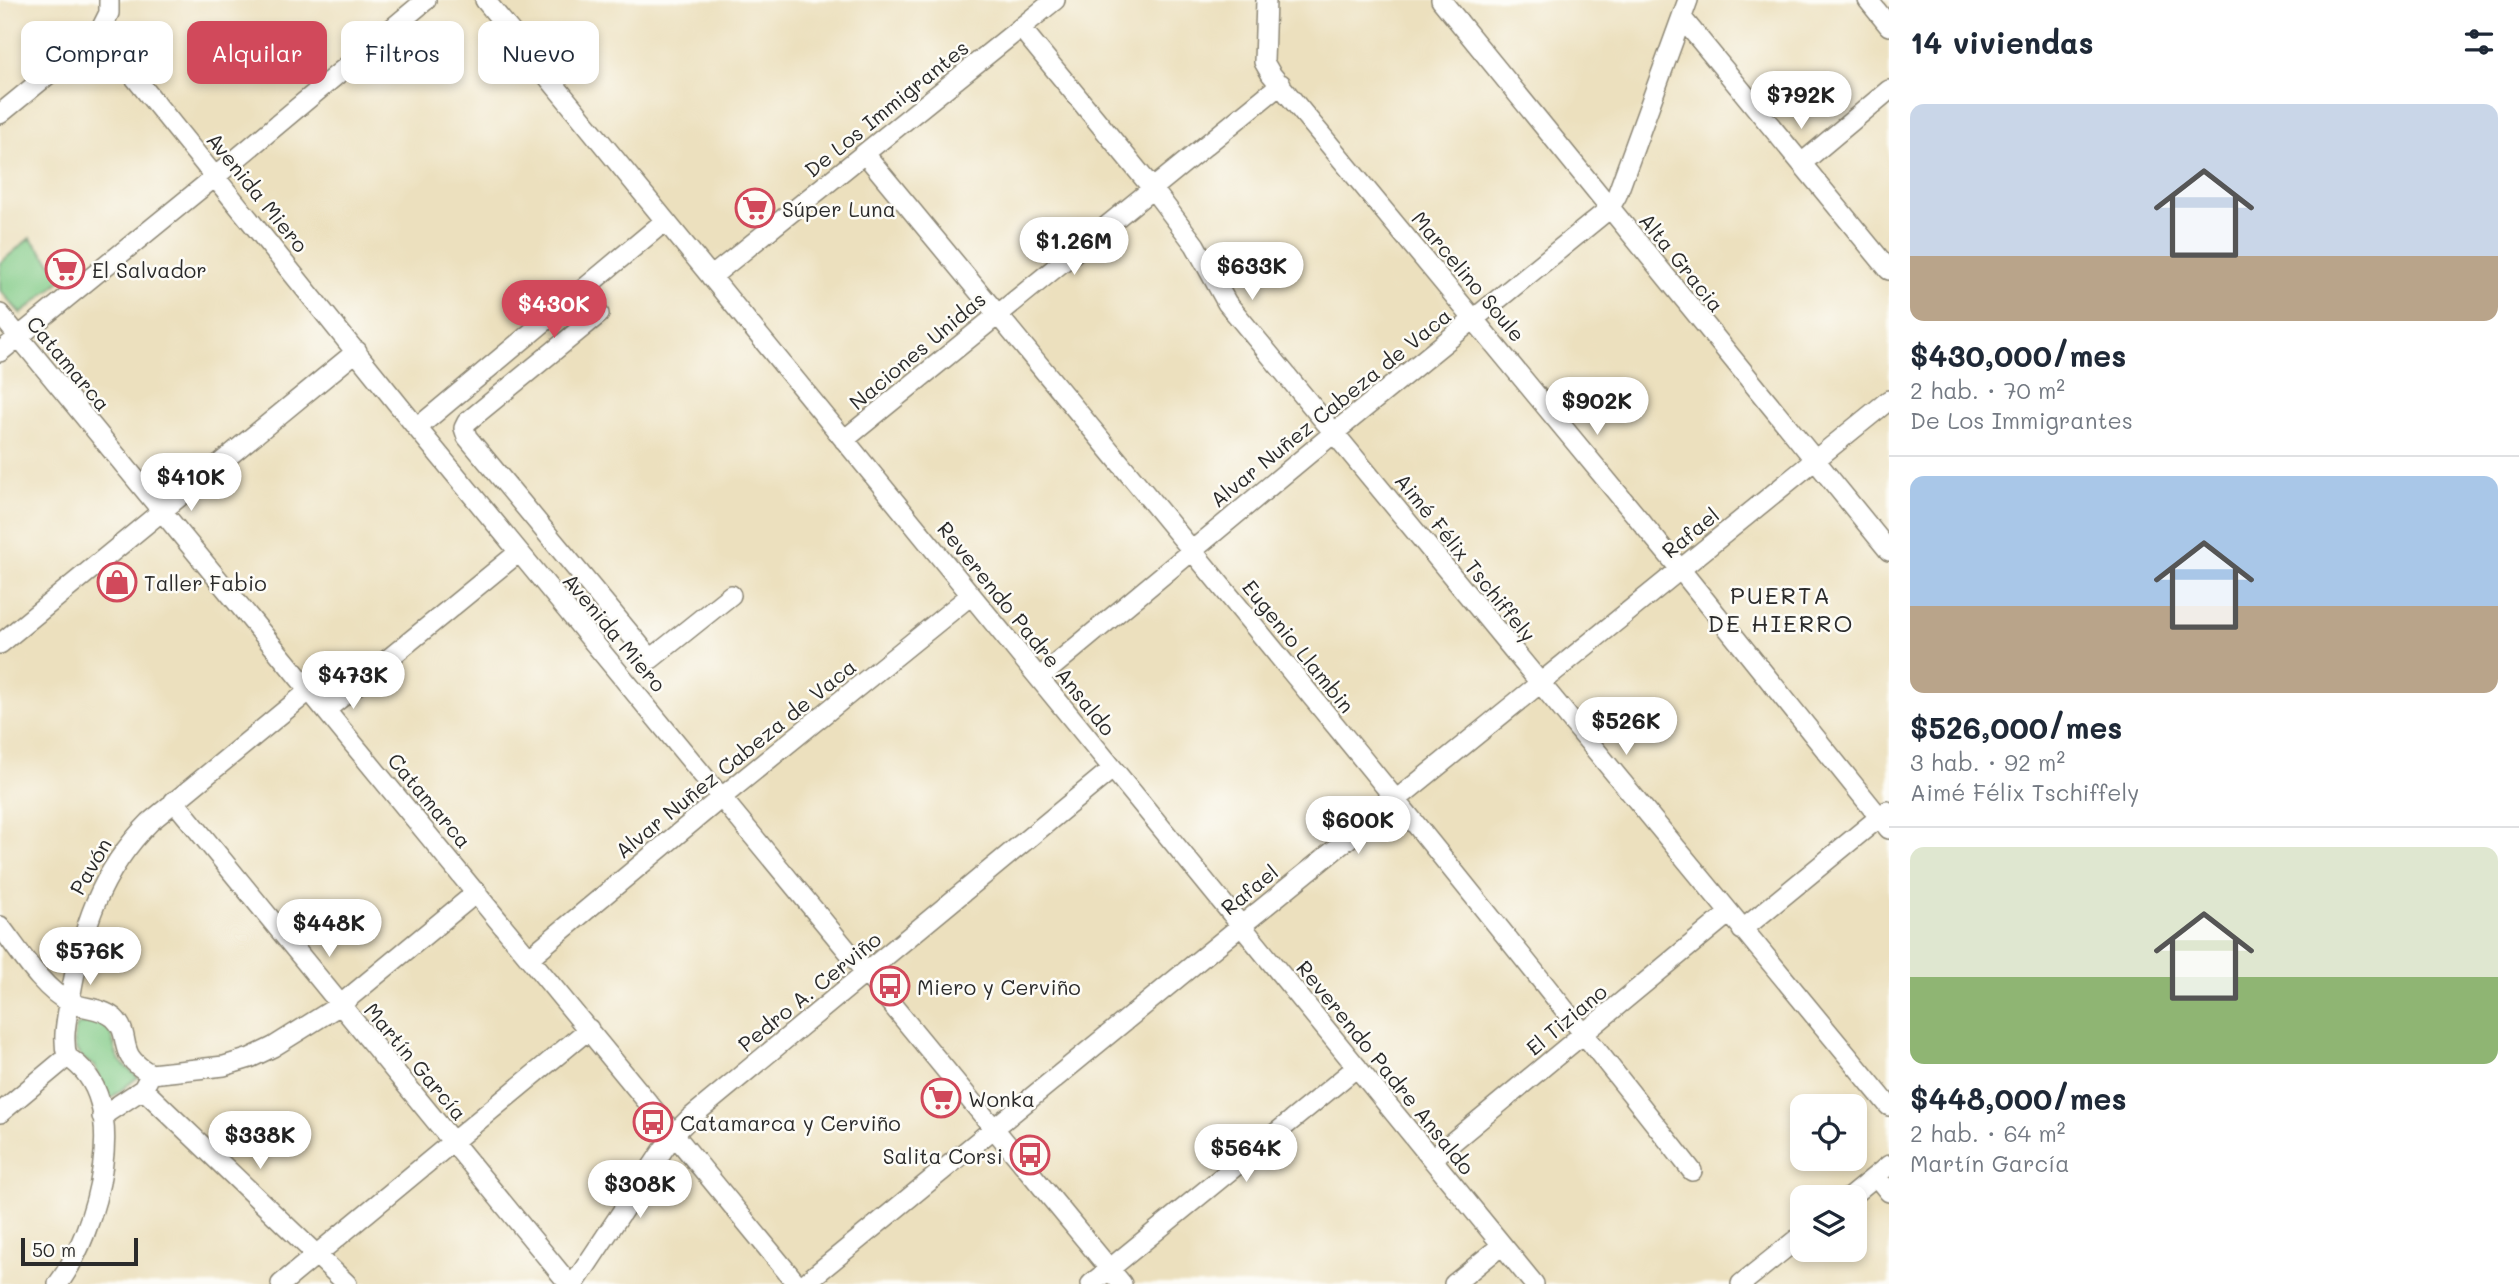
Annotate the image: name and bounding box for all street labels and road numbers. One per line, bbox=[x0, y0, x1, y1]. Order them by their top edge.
street label: De Los Immigrantes bbox=[798, 33, 974, 183]
street label: Avenida Miero bbox=[201, 126, 315, 258]
street label: Marcelino Soule bbox=[1407, 205, 1531, 347]
street label: Alta Gracia bbox=[1634, 207, 1730, 317]
street label: Naciones Unidas bbox=[843, 285, 991, 415]
street label: Alvar Nuñez Cabeza de Vaca bbox=[1204, 301, 1456, 513]
street label: Catamarca bbox=[21, 310, 117, 416]
street label: Aimé Félix Tschiffely bbox=[1390, 467, 1542, 647]
street label: Rafael bbox=[1656, 501, 1724, 563]
street label: Reverendo Padre Ansaldo bbox=[932, 515, 1122, 741]
street label: Avenida Miero bbox=[557, 567, 673, 697]
street label: Eugenio Llambin bbox=[1237, 574, 1361, 718]
street label: Alvar Nuñez Cabeza de Vaca bbox=[609, 652, 861, 864]
street label: Catamarca bbox=[382, 747, 478, 853]
street label: Pavón bbox=[63, 833, 117, 899]
street label: Rafael bbox=[1215, 858, 1283, 920]
street label: Pedro A. Cerviño bbox=[732, 925, 886, 1057]
street label: Reverendo Padre Ansaldo bbox=[1291, 954, 1481, 1180]
street label: El Tiziano bbox=[1520, 977, 1612, 1061]
street label: Martín García bbox=[359, 996, 473, 1126]

